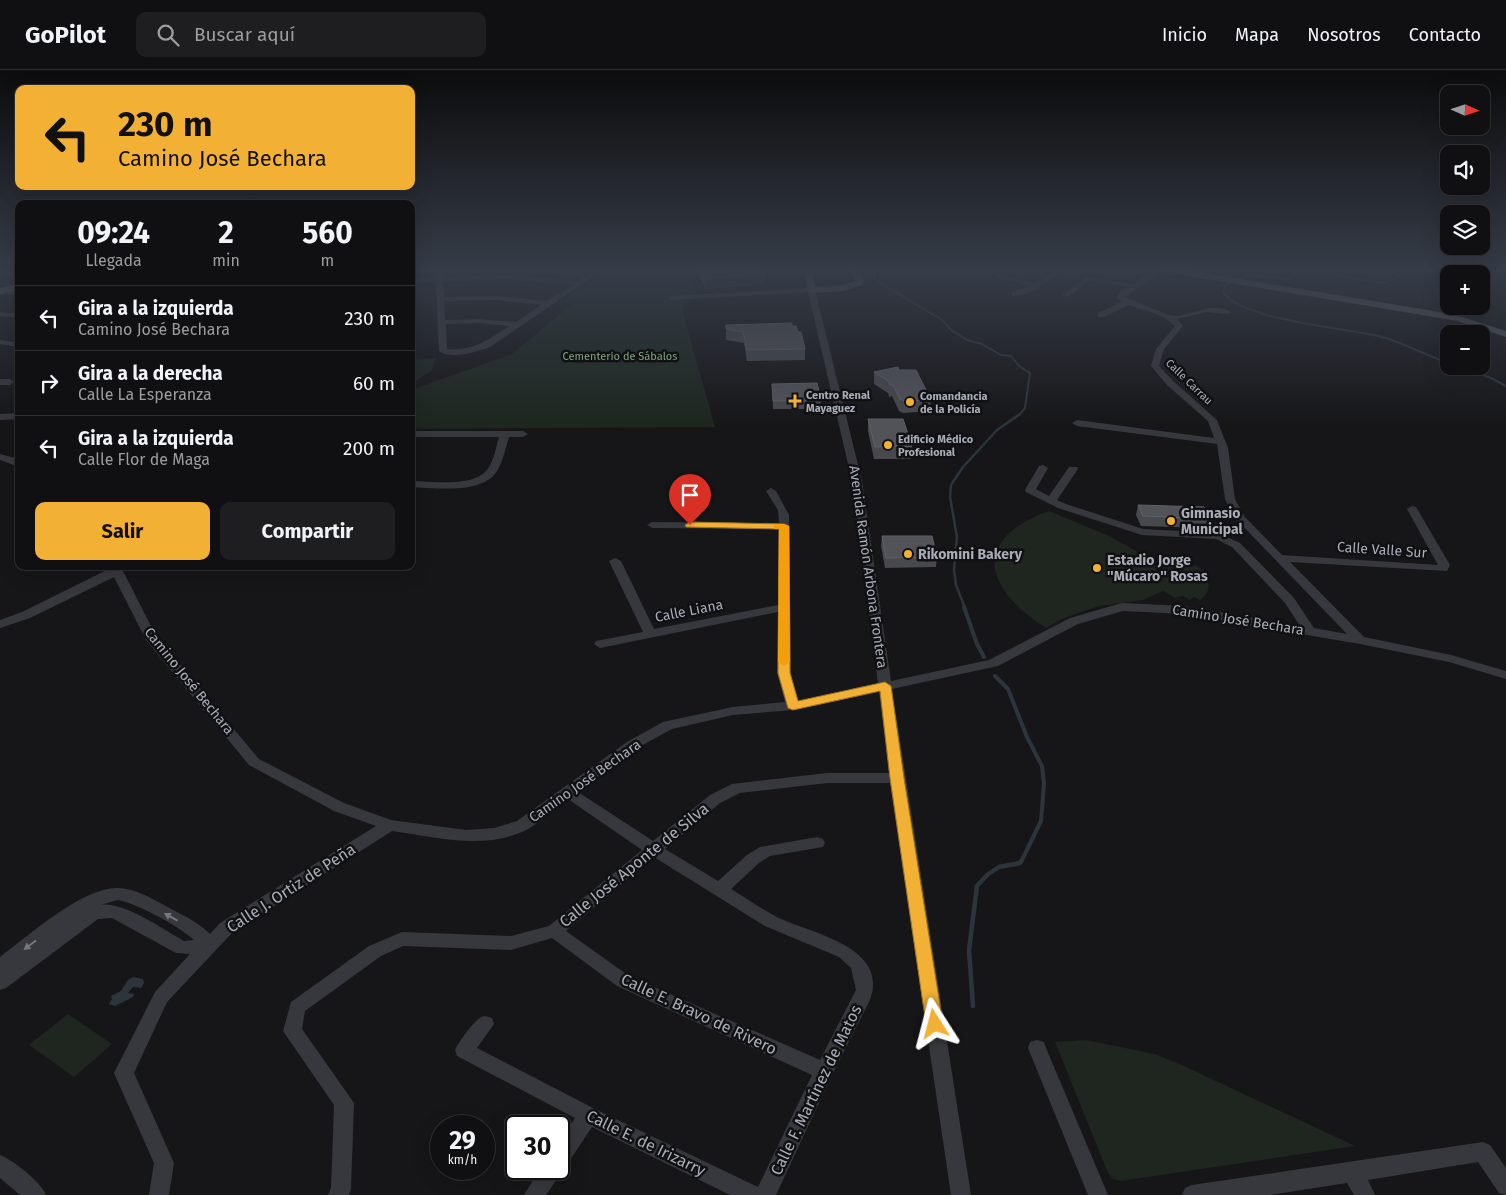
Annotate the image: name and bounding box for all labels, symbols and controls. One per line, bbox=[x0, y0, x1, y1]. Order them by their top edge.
search box bbox=[136, 12, 486, 57]
text: GoPilot bbox=[25, 21, 106, 49]
icon: search bbox=[154, 21, 182, 49]
text: Buscar aquí bbox=[194, 23, 295, 46]
text: Inicio bbox=[1162, 24, 1207, 46]
text: Mapa bbox=[1235, 24, 1279, 46]
text: Nosotros bbox=[1307, 24, 1381, 46]
text: Contacto bbox=[1409, 24, 1481, 46]
north arrow bbox=[1440, 85, 1490, 135]
map controls bbox=[1440, 85, 1490, 375]
text: 230 m bbox=[118, 103, 212, 145]
icon: left bbox=[35, 105, 100, 170]
text: Camino José Bechara bbox=[118, 145, 327, 172]
button: sound bbox=[1440, 145, 1490, 195]
button: layers bbox=[1440, 205, 1490, 255]
text: 09:24 bbox=[77, 215, 150, 251]
text: 2 bbox=[218, 215, 234, 251]
text: 560 bbox=[302, 215, 353, 251]
text: Llegada bbox=[86, 251, 142, 270]
text: min bbox=[212, 251, 240, 270]
text: m bbox=[321, 251, 334, 270]
button: + bbox=[1440, 265, 1490, 315]
text: Gira a la izquierda bbox=[78, 297, 234, 320]
icon: left bbox=[35, 304, 63, 332]
text: 230 m bbox=[344, 307, 395, 330]
text: Camino José Bechara bbox=[78, 320, 230, 339]
button: − bbox=[1440, 325, 1490, 375]
park label: Cementerio de Sábalos bbox=[563, 350, 677, 363]
street label: Calle Carrau bbox=[1163, 357, 1215, 407]
text: Gira a la derecha bbox=[78, 362, 223, 385]
icon: right bbox=[35, 369, 63, 397]
text: 60 m bbox=[353, 372, 395, 395]
text: Calle La Esperanza bbox=[78, 385, 212, 404]
place label: Centro Renal Mayaguez bbox=[806, 389, 871, 415]
place label: Comandancia de la Policía bbox=[920, 390, 988, 416]
marker: Centro Renal Mayaguez bbox=[788, 394, 802, 408]
marker: Comandancia de la Policía bbox=[904, 396, 916, 408]
text: Gira a la izquierda bbox=[78, 427, 234, 450]
place label: Edificio Médico Profesional bbox=[898, 433, 974, 459]
icon: left bbox=[35, 434, 63, 462]
text: 200 m bbox=[343, 437, 395, 460]
marker: Edificio Médico Profesional bbox=[882, 439, 894, 451]
text: Calle Flor de Maga bbox=[78, 450, 210, 469]
street label: Avenida Ramón Arbona Frontera bbox=[845, 465, 891, 669]
pin bbox=[669, 474, 711, 525]
icon: arrive bbox=[676, 481, 704, 509]
button: Salir bbox=[35, 502, 210, 560]
button: Compartir bbox=[220, 502, 395, 560]
place label: Gimnasio Municipal bbox=[1181, 505, 1243, 538]
marker: Gimnasio Municipal bbox=[1165, 515, 1177, 527]
street label: Calle Valle Sur bbox=[1337, 538, 1428, 562]
place label: Rikomini Bakery bbox=[918, 546, 1023, 563]
marker: Rikomini Bakery bbox=[902, 548, 914, 560]
place label: Estadio Jorge ''Múcaro'' Rosas bbox=[1107, 552, 1208, 585]
marker: Estadio Jorge ''Múcaro'' Rosas bbox=[1091, 562, 1103, 574]
street label: Calle Liana bbox=[654, 596, 724, 626]
street label: Camino José Bechara bbox=[1171, 601, 1305, 639]
street label: Camino José Bechara bbox=[141, 624, 237, 738]
street label: Camino José Bechara bbox=[526, 736, 644, 826]
street label: Calle José Aponte de Silva bbox=[555, 799, 713, 931]
street label: Calle J. Ortiz de Peña bbox=[223, 839, 359, 937]
one-way arrow bbox=[164, 913, 178, 921]
one-way arrow bbox=[23, 940, 37, 950]
street label: Calle E. Bravo de Rivero bbox=[618, 970, 780, 1058]
position arrow bbox=[908, 997, 960, 1049]
street label: Calle F. Martínez de Matos bbox=[766, 1002, 866, 1178]
street label: Calle E. de Irizarry bbox=[583, 1106, 709, 1180]
speed limit sign: 30 bbox=[505, 1115, 570, 1180]
text: 29 bbox=[449, 1126, 476, 1156]
text: km/h bbox=[448, 1153, 477, 1167]

